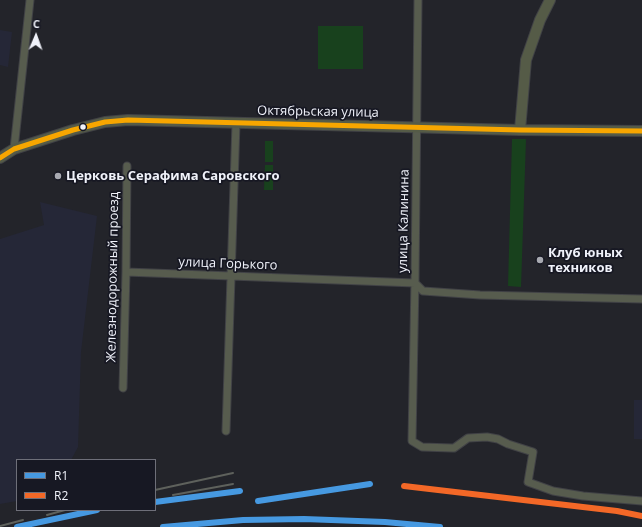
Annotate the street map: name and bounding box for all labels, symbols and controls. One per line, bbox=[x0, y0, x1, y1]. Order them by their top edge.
north arrow bbox=[16, 16, 56, 56]
text: С bbox=[33, 16, 40, 31]
street label: Октябрьская улица bbox=[257, 103, 379, 121]
unlabelled marker bbox=[78, 122, 88, 132]
place label: Церковь Серафима Саровского bbox=[66, 168, 280, 184]
street label: улица Калинина bbox=[395, 169, 413, 273]
marker: Церковь Серафима Саровского bbox=[53, 171, 63, 181]
street label: Железнодорожный проезд bbox=[104, 192, 122, 362]
place label: Клуб юных техников bbox=[548, 245, 623, 276]
street label: улица Горького bbox=[178, 254, 278, 274]
marker: Клуб юных техников bbox=[535, 255, 545, 265]
legend bbox=[16, 459, 156, 511]
text: R1 bbox=[54, 467, 68, 484]
text: R2 bbox=[54, 487, 68, 504]

